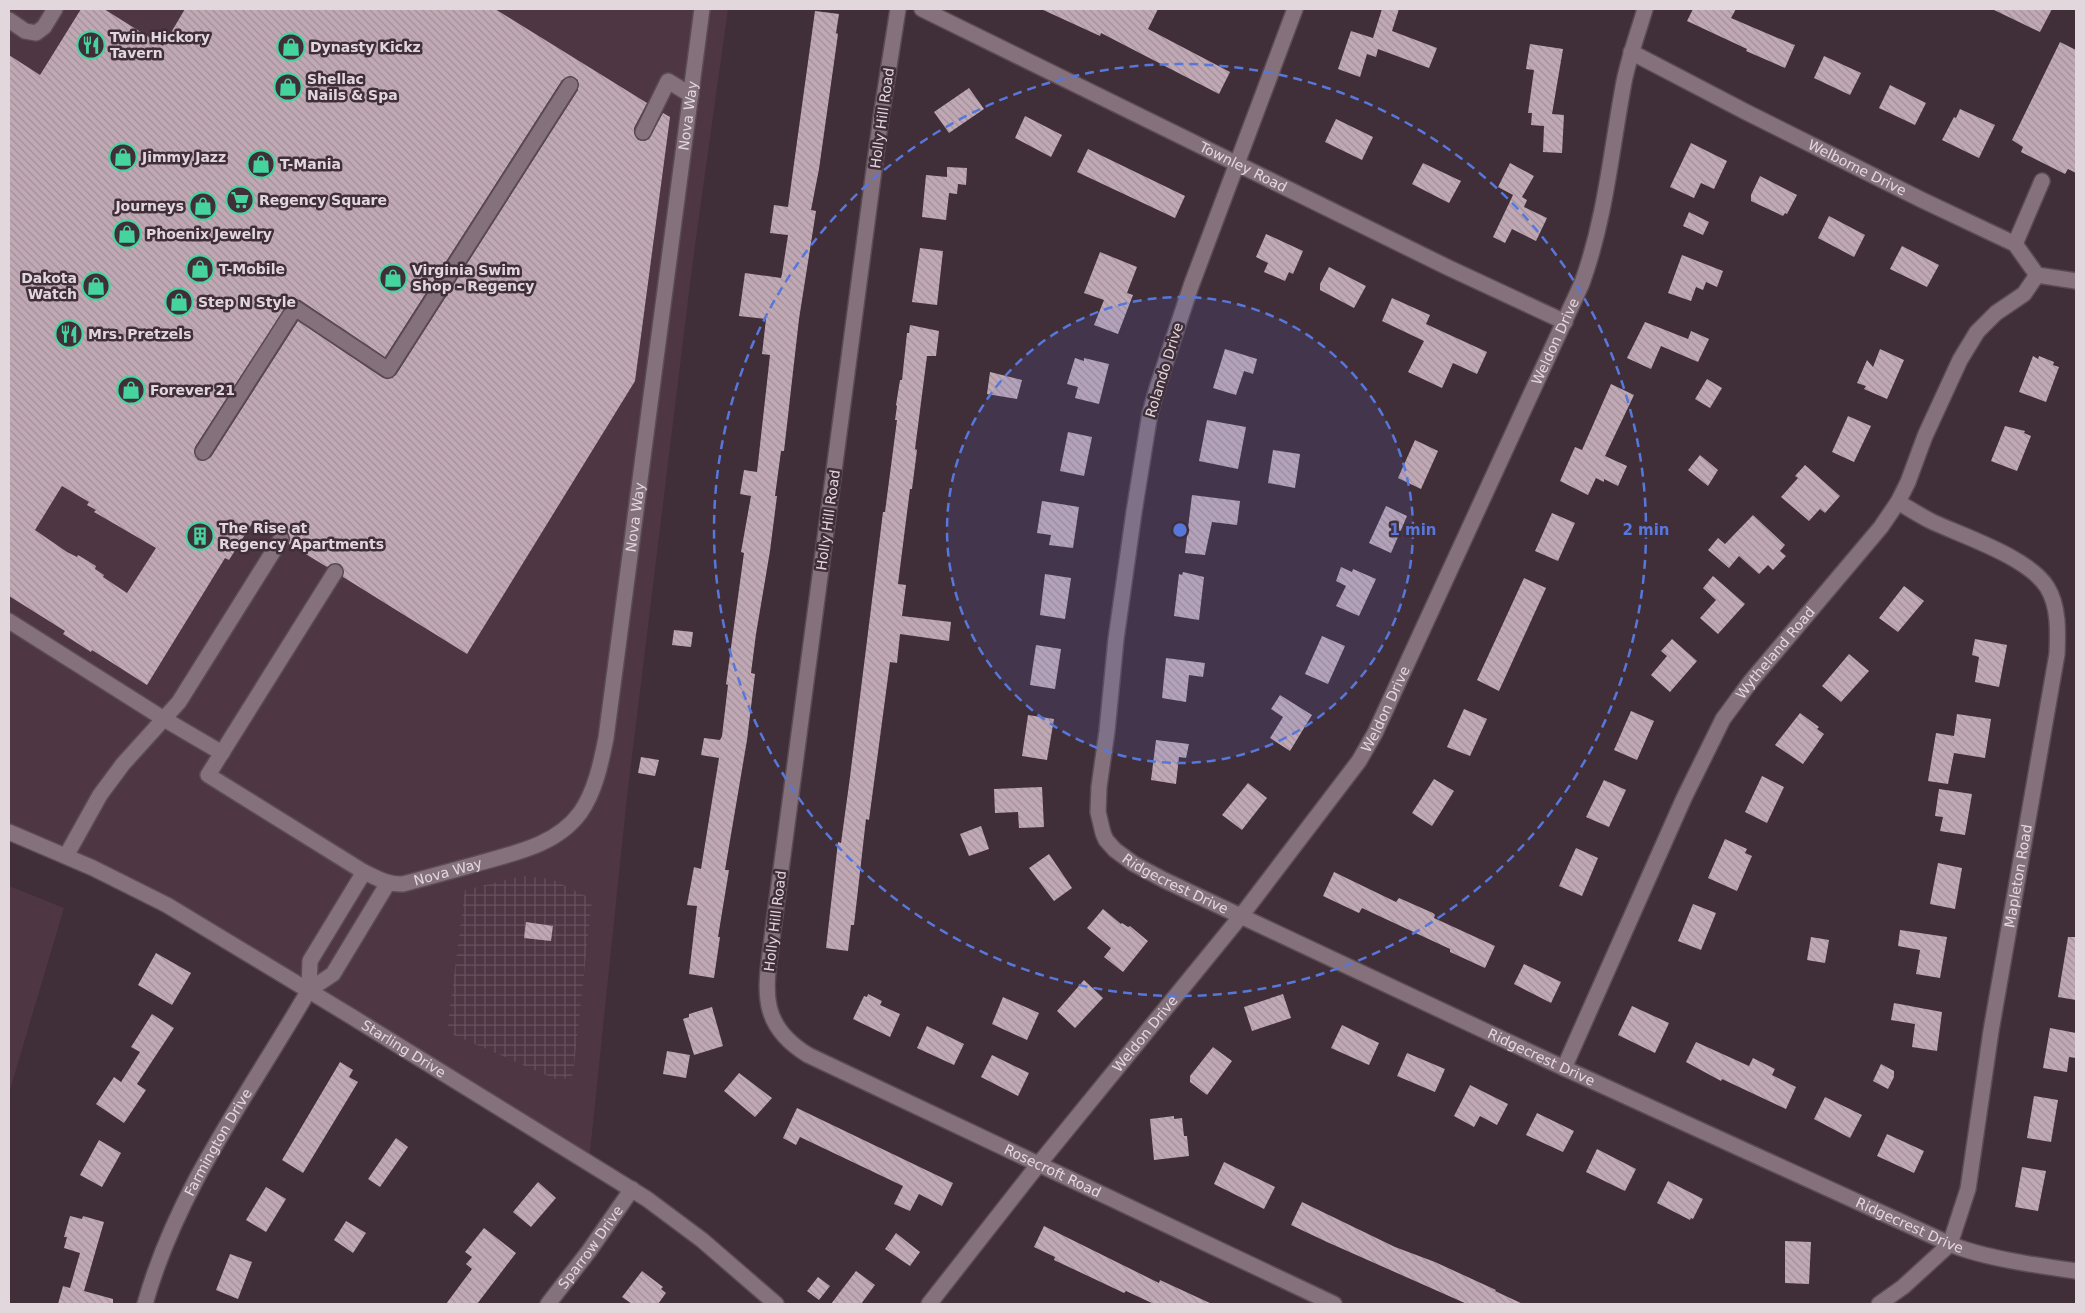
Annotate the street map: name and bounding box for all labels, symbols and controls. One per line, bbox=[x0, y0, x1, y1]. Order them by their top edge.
place label: Twin Hickory Tavern bbox=[110, 29, 210, 61]
restaurant icon: Twin Hickory Tavern bbox=[76, 30, 106, 60]
shop icon: Dynasty Kickz bbox=[276, 32, 306, 62]
place label: Dynasty Kickz bbox=[310, 39, 421, 55]
street label: Holly Hill Road bbox=[867, 67, 897, 169]
place label: Shellac Nails & Spa bbox=[307, 71, 398, 103]
shop icon: Shellac Nails & Spa bbox=[273, 72, 303, 102]
street label: Nova Way bbox=[675, 80, 700, 151]
street label: Welborne Drive bbox=[1805, 136, 1909, 199]
street label: Townley Road bbox=[1196, 138, 1290, 195]
shop icon: Jimmy Jazz bbox=[108, 142, 138, 172]
place label: Jimmy Jazz bbox=[141, 149, 226, 165]
shop icon: T-Mania bbox=[246, 149, 276, 179]
place label: T-Mania bbox=[280, 156, 341, 172]
supermarket icon: Regency Square bbox=[225, 185, 255, 215]
shop icon: Journeys bbox=[188, 191, 218, 221]
place label: Regency Square bbox=[259, 192, 387, 208]
place label: Journeys bbox=[114, 198, 184, 214]
shop icon: Phoenix Jewelry bbox=[112, 219, 142, 249]
place label: Phoenix Jewelry bbox=[146, 226, 272, 242]
shop icon: T-Mobile bbox=[185, 254, 215, 284]
place label: T-Mobile bbox=[219, 261, 285, 277]
place label: Virginia Swim Shop - Regency bbox=[412, 262, 534, 294]
shop icon: Virginia Swim Shop - Regency bbox=[378, 263, 408, 293]
place label: Dakota Watch bbox=[21, 270, 77, 302]
shop icon: Dakota Watch bbox=[81, 271, 111, 301]
shop icon: Step N Style bbox=[164, 287, 194, 317]
place label: Step N Style bbox=[198, 294, 296, 310]
street label: Weldon Drive bbox=[1528, 295, 1582, 387]
restaurant icon: Mrs. Pretzels bbox=[54, 319, 84, 349]
street label: Rolando Drive bbox=[1142, 321, 1186, 419]
place label: Mrs. Pretzels bbox=[88, 326, 192, 342]
shop icon: Forever 21 bbox=[116, 375, 146, 405]
place label: Forever 21 bbox=[150, 382, 235, 398]
street label: Holly Hill Road bbox=[813, 469, 843, 571]
street label: Nova Way bbox=[623, 481, 648, 553]
place label: The Rise at Regency Apartments bbox=[219, 520, 384, 552]
building icon: The Rise at Regency Apartments bbox=[185, 521, 215, 551]
centre of rings bbox=[1171, 521, 1189, 539]
text: 1 min bbox=[1389, 521, 1437, 539]
text: 2 min bbox=[1622, 521, 1670, 539]
street label: Wytheland Road bbox=[1733, 604, 1818, 702]
street label: Weldon Drive bbox=[1358, 663, 1413, 755]
street label: Mapleton Road bbox=[2001, 823, 2035, 929]
street label: Ridgecrest Drive bbox=[1119, 850, 1231, 917]
street label: Nova Way bbox=[412, 855, 484, 889]
street label: Holly Hill Road bbox=[761, 870, 789, 972]
street label: Weldon Drive bbox=[1109, 992, 1181, 1075]
street label: Starling Drive bbox=[359, 1017, 449, 1081]
street label: Ridgecrest Drive bbox=[1485, 1025, 1597, 1089]
street label: Farmington Drive bbox=[181, 1086, 255, 1199]
street label: Rosecroft Road bbox=[1002, 1141, 1104, 1200]
street label: Ridgecrest Drive bbox=[1853, 1194, 1965, 1256]
street label: Sparrow Drive bbox=[555, 1202, 626, 1292]

